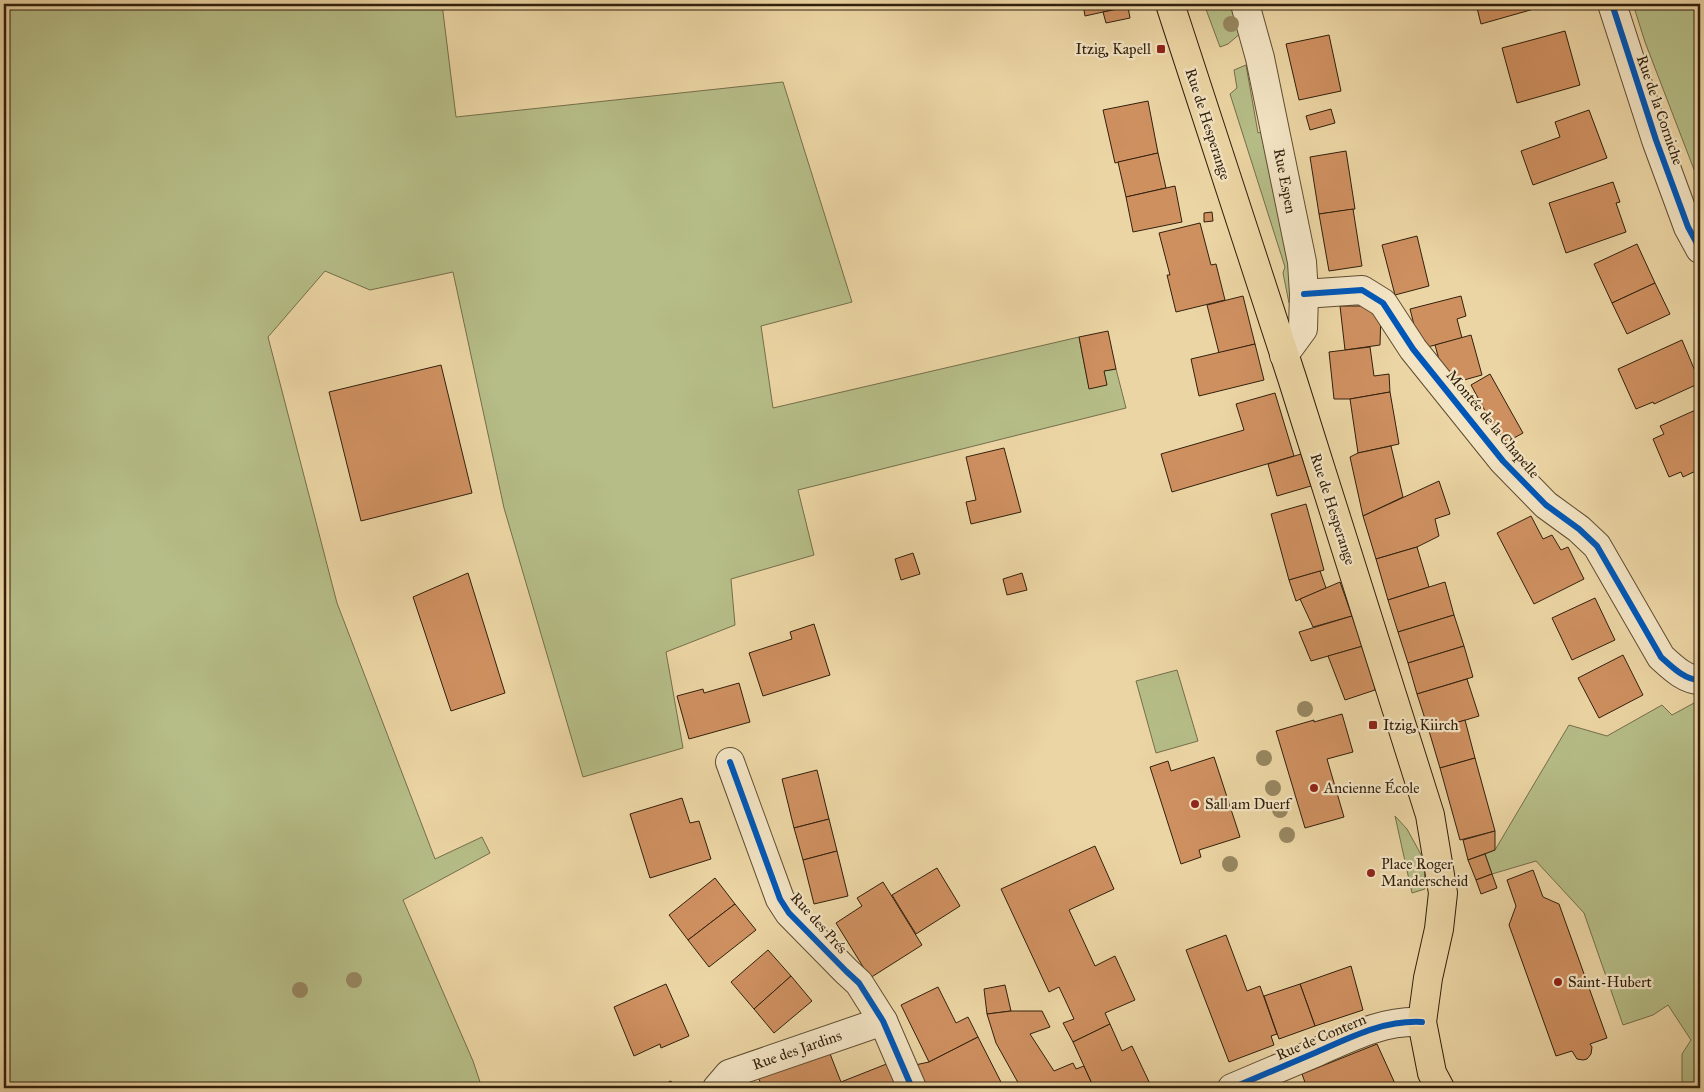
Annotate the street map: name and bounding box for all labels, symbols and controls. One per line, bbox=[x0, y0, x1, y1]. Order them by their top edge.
place label: Itzig, Kapell bbox=[1076, 40, 1152, 58]
marker: Itzig, Kapell bbox=[1155, 43, 1167, 55]
street label: Rue de la Corniche bbox=[1633, 53, 1687, 167]
street label: Rue de Hesperange bbox=[1181, 66, 1235, 182]
street label: Rue Espen bbox=[1270, 147, 1300, 215]
street label: Montée de la Chapelle bbox=[1443, 366, 1543, 482]
street label: Rue de Hesperange bbox=[1306, 451, 1360, 567]
place label: Itzig, Kiirch bbox=[1383, 716, 1459, 734]
marker: Itzig, Kiirch bbox=[1367, 719, 1379, 731]
place label: Ancienne École bbox=[1323, 778, 1420, 797]
marker: Ancienne École bbox=[1308, 782, 1320, 794]
place label: Sall am Duerf bbox=[1205, 795, 1293, 813]
marker: Sall am Duerf bbox=[1189, 798, 1201, 810]
place label: Place Roger Manderscheid bbox=[1381, 855, 1469, 890]
marker: Place Roger Manderscheid bbox=[1365, 867, 1377, 879]
street label: Rue des Prés bbox=[787, 889, 851, 957]
place label: Saint-Hubert bbox=[1568, 973, 1653, 991]
marker: Saint-Hubert bbox=[1552, 976, 1564, 988]
street label: Rue de Contern bbox=[1273, 1010, 1369, 1064]
street label: Rue des Jardins bbox=[750, 1026, 844, 1075]

